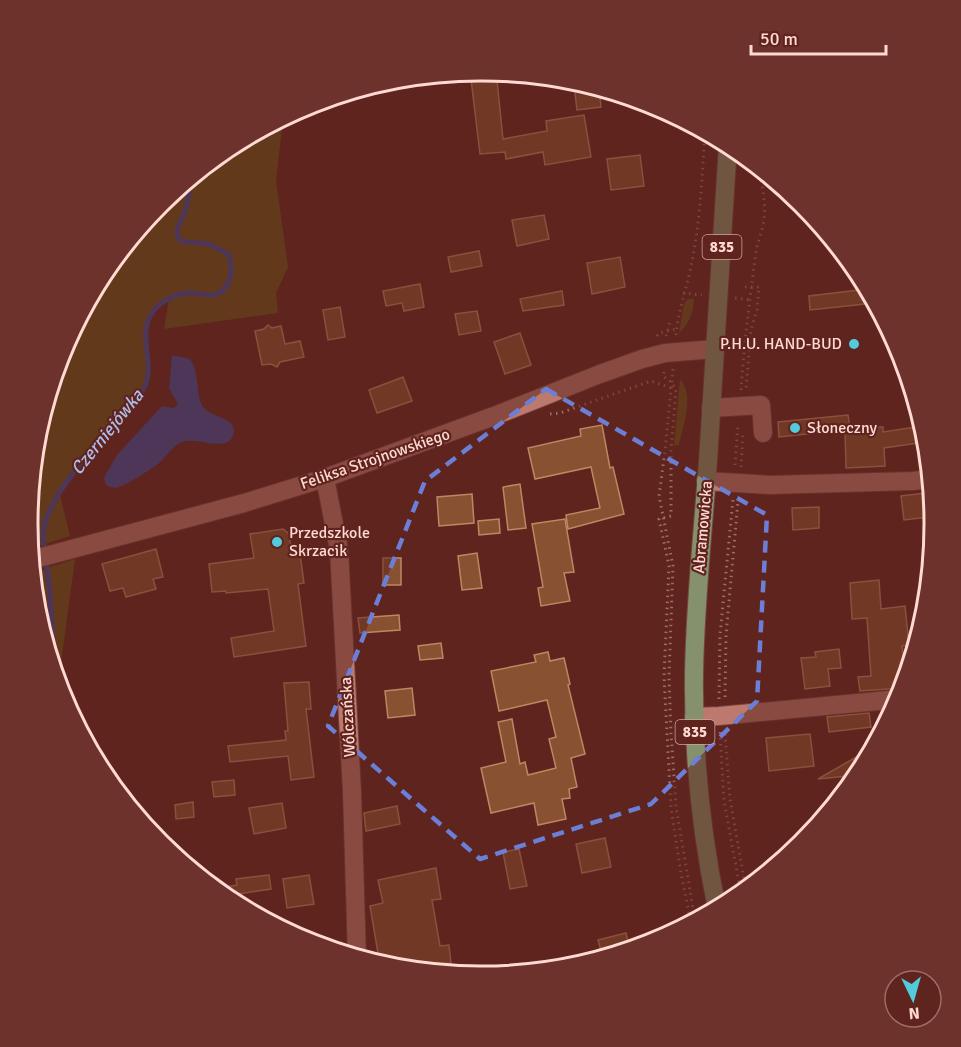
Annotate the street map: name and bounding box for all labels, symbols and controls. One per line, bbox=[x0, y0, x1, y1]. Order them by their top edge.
scale bar bbox=[751, 18, 886, 56]
text: 50 m bbox=[760, 28, 798, 50]
road number: 835 bbox=[702, 235, 742, 259]
place label: P.H.U. HAND-BUD bbox=[720, 334, 842, 354]
marker: P.H.U. HAND-BUD bbox=[847, 337, 861, 351]
water label: Czerniejówka bbox=[66, 384, 149, 479]
place label: Słoneczny bbox=[807, 418, 877, 438]
marker: Słoneczny bbox=[788, 421, 802, 435]
street label: Feliksa Strojnowskiego bbox=[298, 424, 452, 494]
street label: Abramowicka bbox=[689, 480, 717, 574]
place label: Przedszkole Skrzacik bbox=[289, 523, 370, 561]
marker: Przedszkole Skrzacik bbox=[270, 535, 284, 549]
street label: Wólczańska bbox=[336, 676, 360, 758]
road number: 835 bbox=[676, 720, 714, 744]
north arrow bbox=[883, 969, 943, 1029]
text: N bbox=[908, 1002, 921, 1023]

